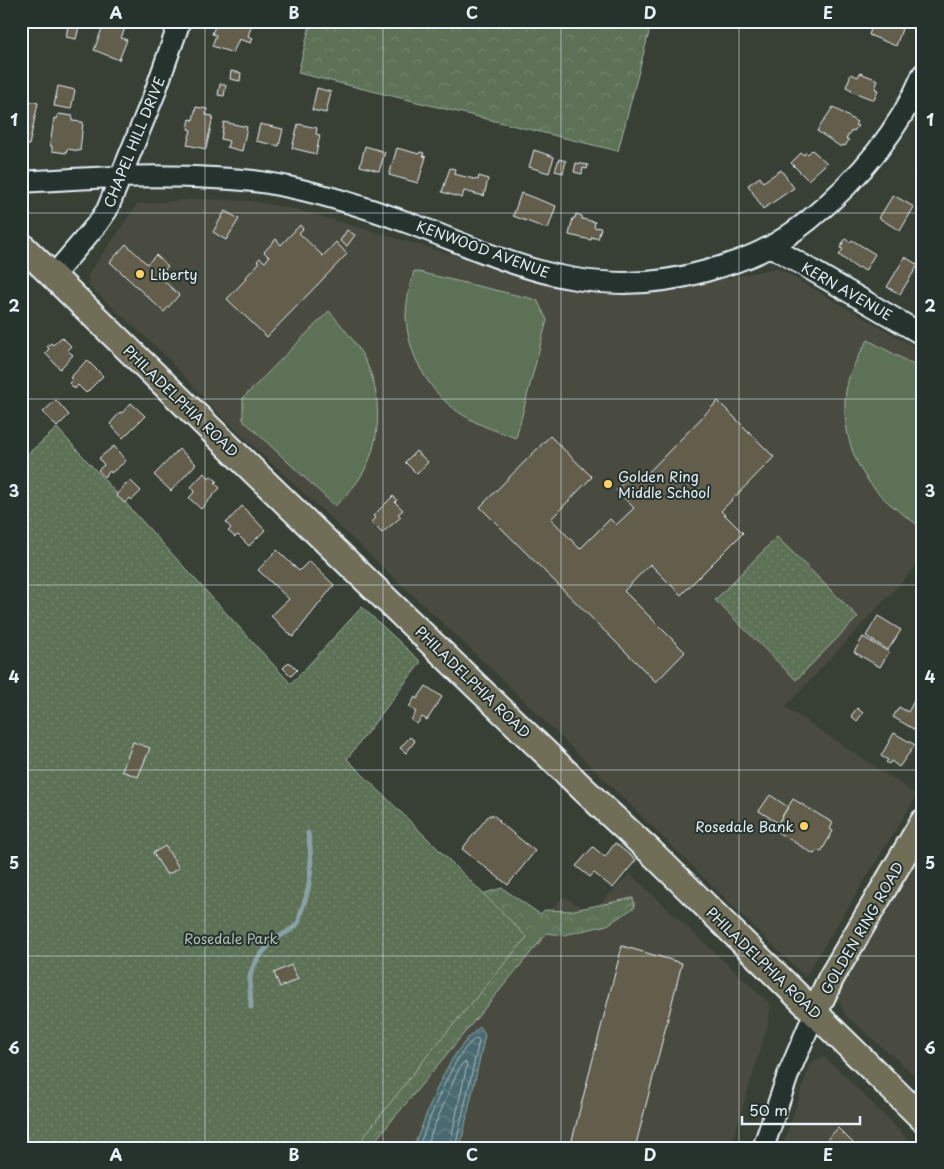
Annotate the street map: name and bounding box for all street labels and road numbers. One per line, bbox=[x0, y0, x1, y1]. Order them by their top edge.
street label: CHAPEL HILL DRIVE bbox=[98, 73, 170, 211]
street label: KENWOOD AVENUE bbox=[414, 215, 553, 283]
street label: KERN AVENUE bbox=[798, 257, 896, 325]
street label: PHILADELPHIA ROAD bbox=[119, 340, 243, 462]
street label: PHILADELPHIA ROAD bbox=[411, 621, 535, 743]
street label: GOLDEN RING ROAD bbox=[815, 858, 909, 998]
street label: PHILADELPHIA ROAD bbox=[702, 902, 826, 1024]

